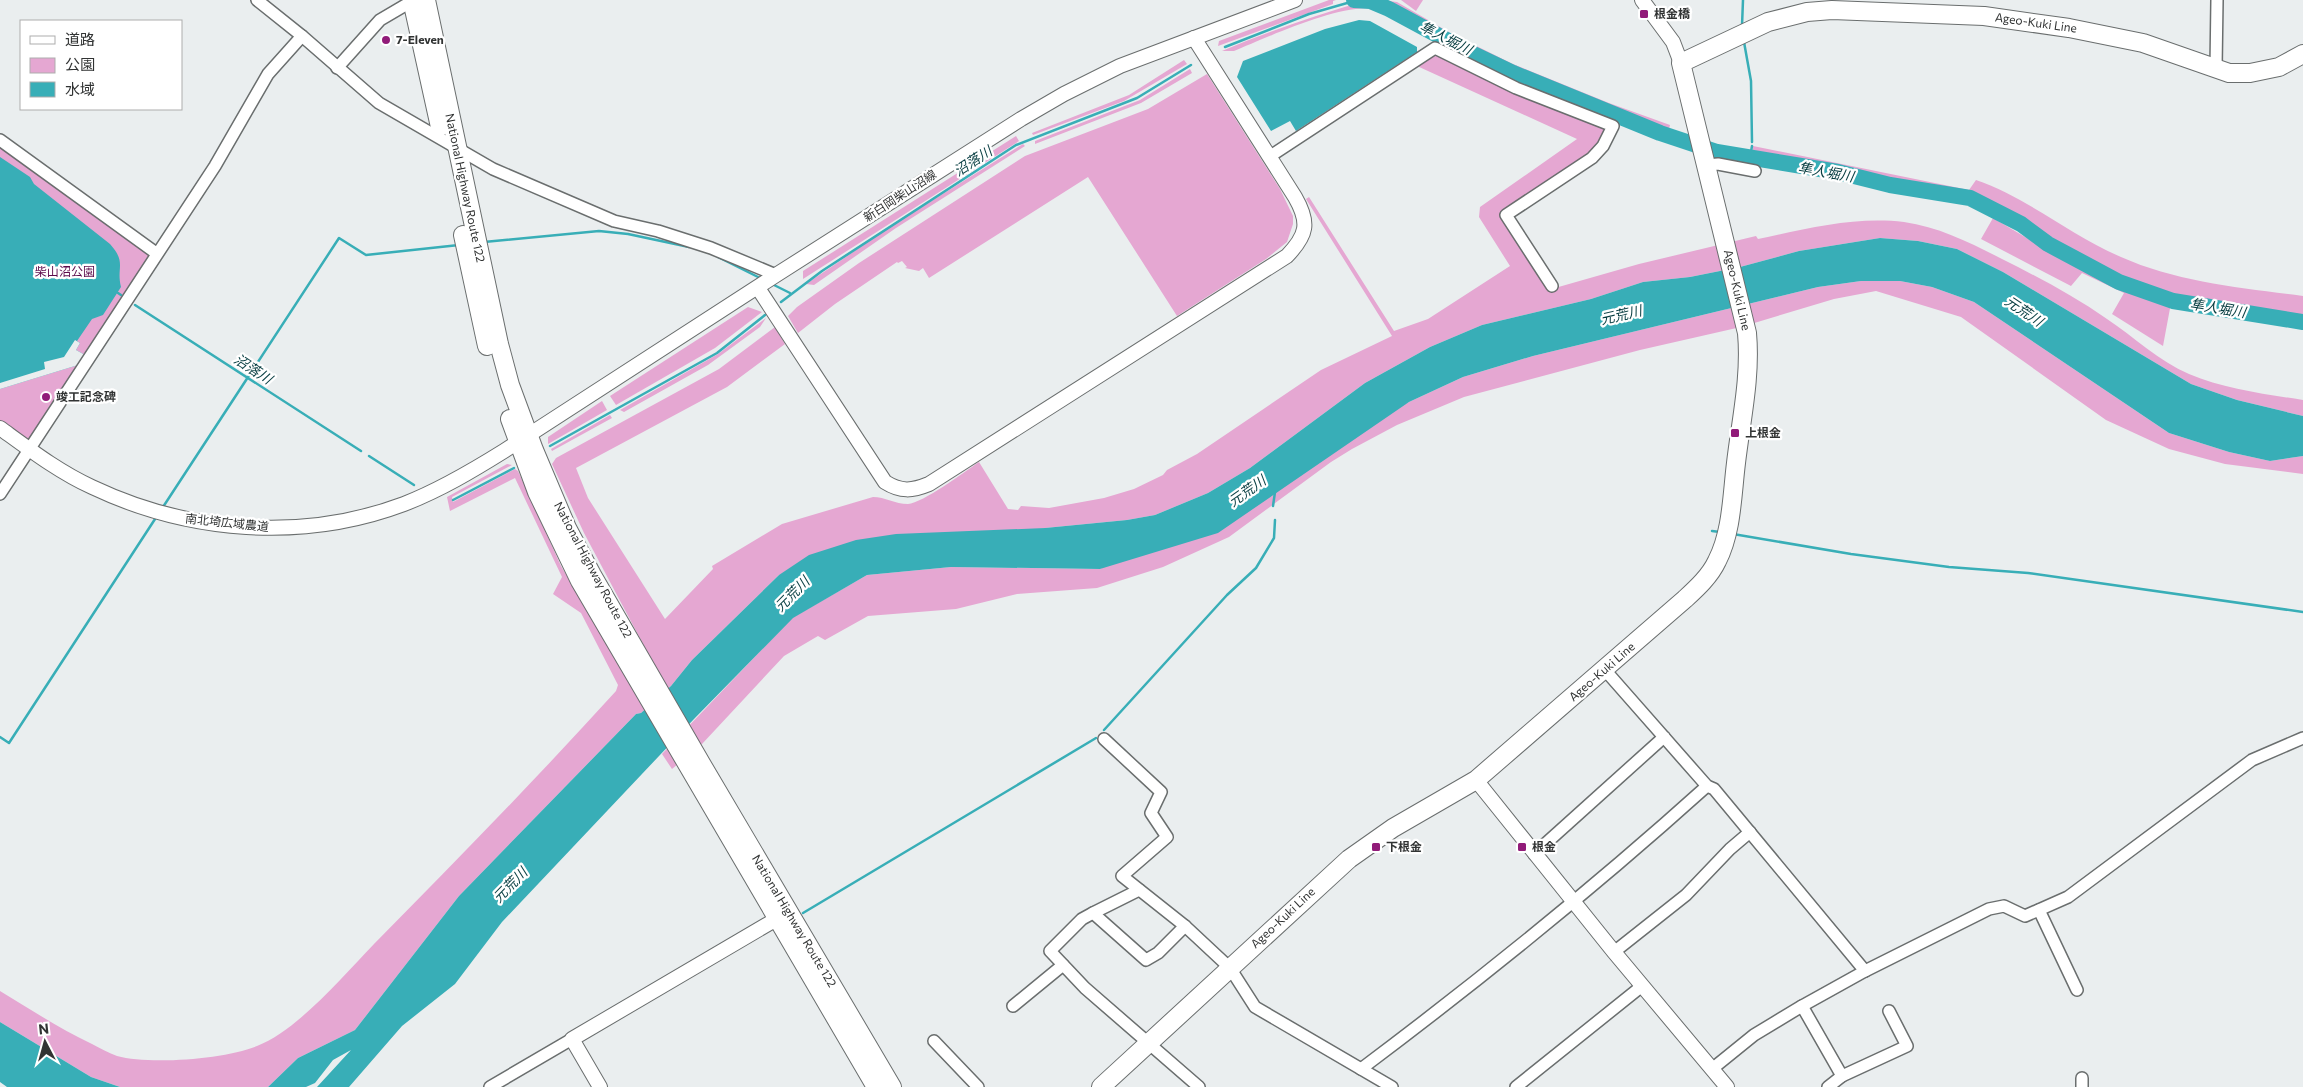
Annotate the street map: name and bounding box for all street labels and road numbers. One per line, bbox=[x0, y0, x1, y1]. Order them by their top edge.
street label: Ageo-Kuki Line bbox=[1994, 9, 2078, 35]
street label: National Highway Route 122 bbox=[443, 112, 489, 264]
street label: 新白岡柴山沼線 bbox=[860, 166, 938, 224]
street label: Ageo-Kuki Line bbox=[1722, 248, 1754, 332]
street label: National Highway Route 122 bbox=[552, 499, 636, 640]
street label: 南北埼広域農道 bbox=[185, 511, 270, 533]
street label: Ageo-Kuki Line bbox=[1566, 639, 1637, 704]
street label: National Highway Route 122 bbox=[750, 852, 840, 989]
street label: Ageo-Kuki Line bbox=[1247, 884, 1317, 951]

